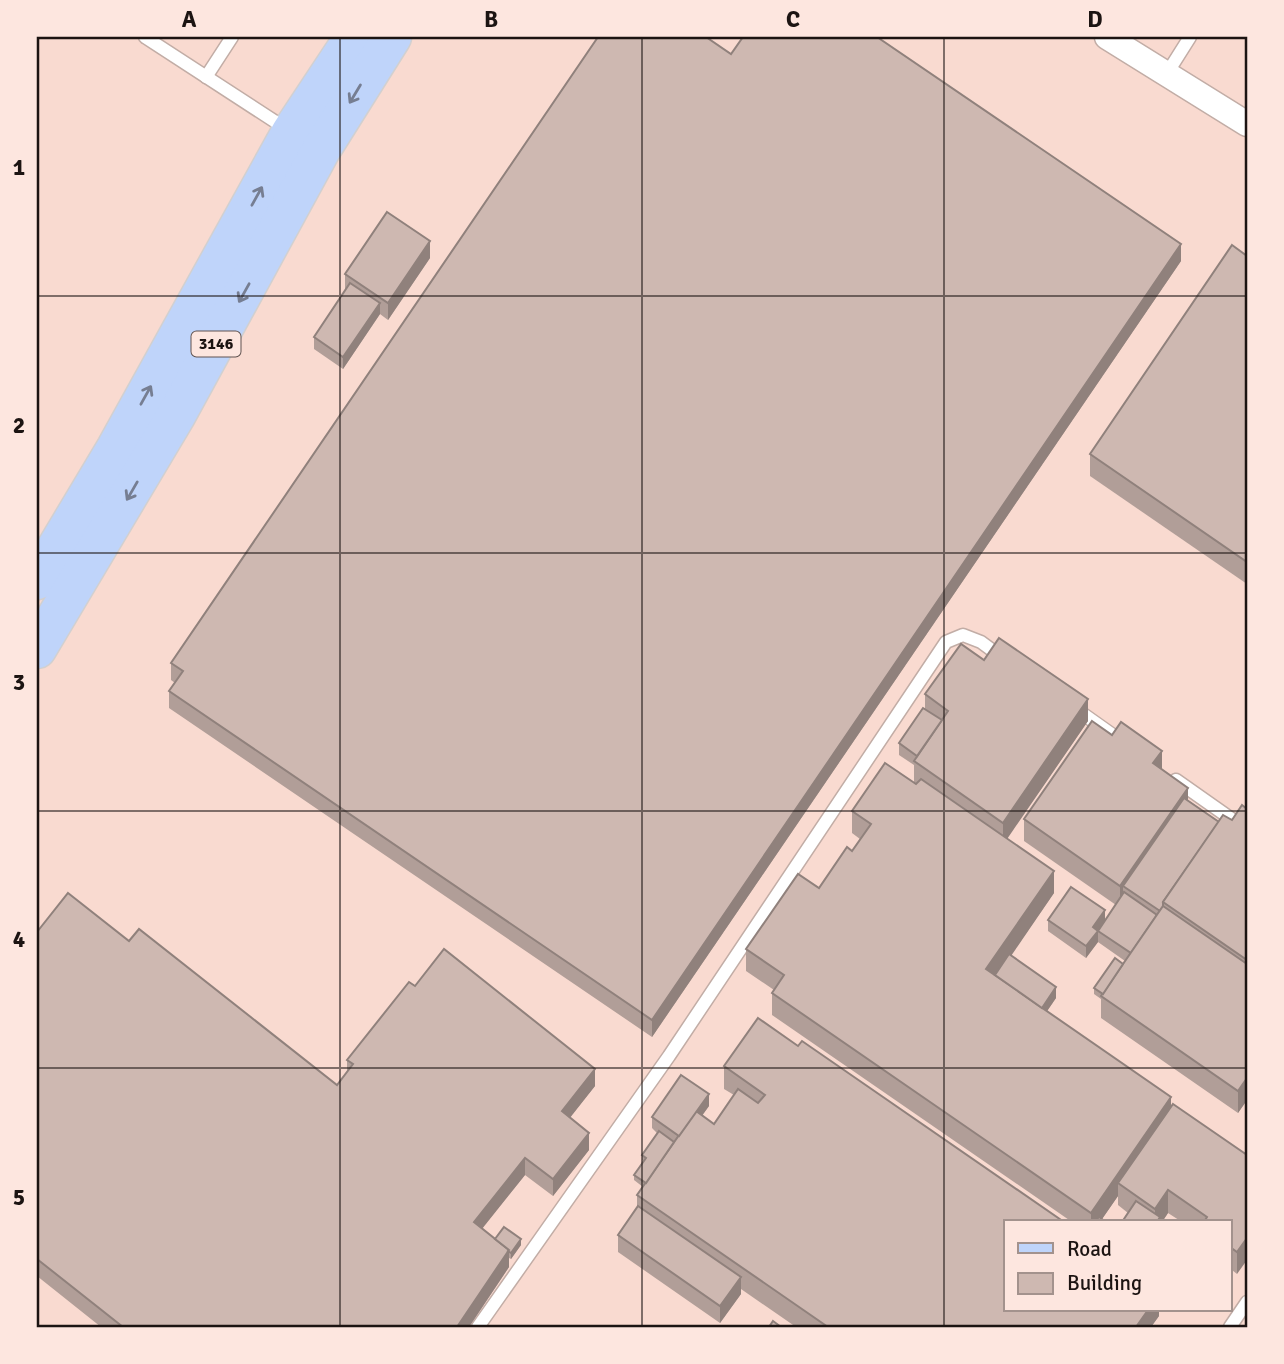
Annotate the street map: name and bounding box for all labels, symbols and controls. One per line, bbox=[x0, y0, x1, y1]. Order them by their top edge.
text: A bbox=[182, 5, 197, 34]
text: B bbox=[484, 5, 498, 34]
text: C bbox=[786, 5, 800, 34]
text: D bbox=[1087, 5, 1103, 34]
one-way arrow bbox=[347, 84, 361, 104]
text: 1 bbox=[13, 153, 25, 182]
one-way arrow bbox=[250, 186, 264, 207]
one-way arrow bbox=[236, 282, 250, 302]
road number: 3146 bbox=[192, 332, 241, 356]
one-way arrow bbox=[139, 385, 153, 405]
text: 2 bbox=[13, 411, 25, 440]
one-way arrow bbox=[125, 480, 139, 500]
text: 3 bbox=[13, 668, 25, 697]
text: 4 bbox=[13, 925, 25, 954]
text: 5 bbox=[13, 1183, 25, 1212]
legend bbox=[1004, 1220, 1232, 1312]
text: Road bbox=[1067, 1236, 1112, 1262]
text: Building bbox=[1067, 1270, 1142, 1296]

